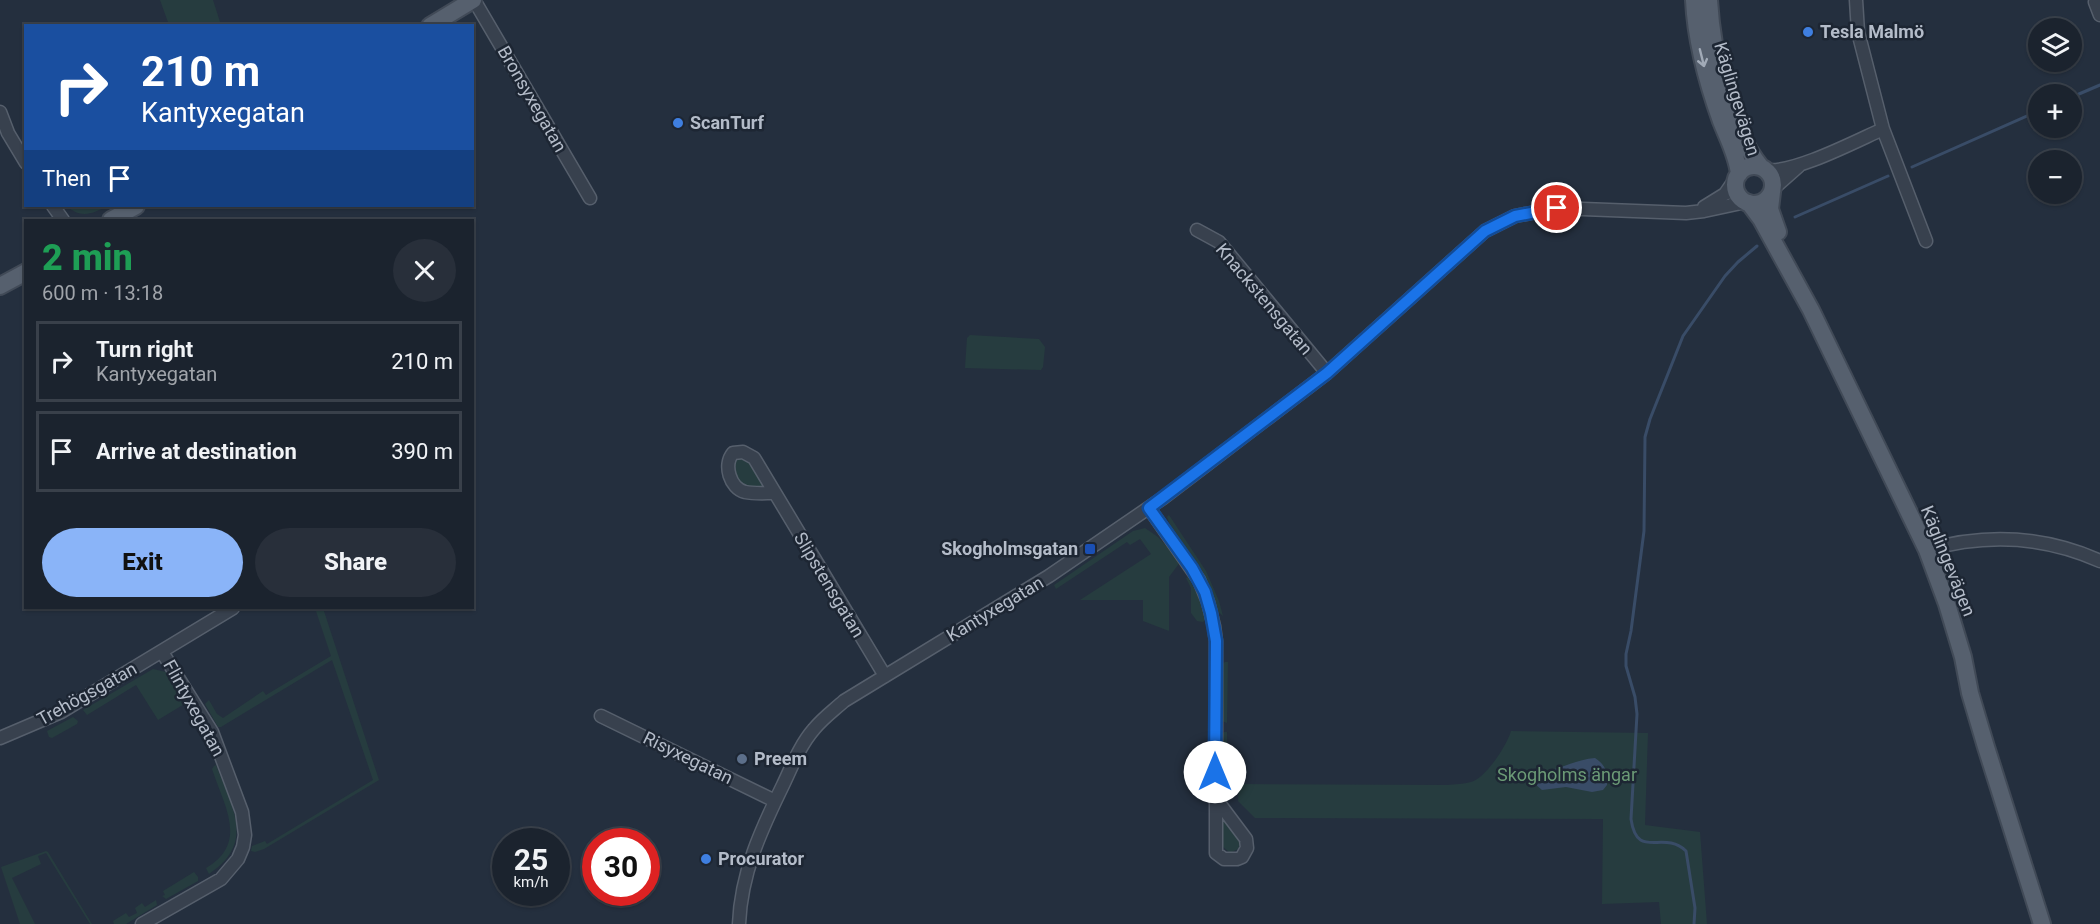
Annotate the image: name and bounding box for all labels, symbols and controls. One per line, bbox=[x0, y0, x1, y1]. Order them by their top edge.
map controls bbox=[2028, 18, 2082, 204]
button: layers bbox=[2028, 18, 2082, 72]
place label: Tesla Malmö bbox=[1820, 21, 1924, 42]
marker: Tesla Malmö bbox=[1801, 25, 1815, 39]
street label: Käglingevägen bbox=[1710, 40, 1765, 158]
street label: Bronsyxegatan bbox=[494, 42, 571, 156]
text: 210 m bbox=[141, 47, 260, 96]
icon: right bbox=[42, 48, 120, 126]
one-way arrow bbox=[1697, 48, 1709, 67]
button: + bbox=[2028, 84, 2082, 138]
text: Kantyxegatan bbox=[141, 97, 305, 129]
place label: ScanTurf bbox=[690, 112, 765, 133]
marker: ScanTurf bbox=[671, 116, 685, 130]
button: − bbox=[2028, 150, 2082, 204]
icon: arrive bbox=[103, 162, 136, 195]
text: Then bbox=[42, 166, 91, 191]
pin bbox=[1531, 182, 1582, 233]
icon: arrive bbox=[1540, 191, 1573, 224]
text: 2 min bbox=[42, 237, 133, 279]
button: close bbox=[393, 239, 456, 302]
street label: Knackstensgatan bbox=[1212, 239, 1317, 359]
text: 600 m · 13:18 bbox=[42, 281, 163, 305]
text: Turn right bbox=[96, 337, 193, 362]
icon: right bbox=[45, 345, 78, 378]
text: 210 m bbox=[391, 349, 453, 374]
text: Kantyxegatan bbox=[96, 362, 217, 386]
icon: arrive bbox=[45, 435, 78, 468]
text: Arrive at destination bbox=[96, 439, 297, 464]
text: 390 m bbox=[391, 439, 453, 464]
street label: Käglingevägen bbox=[1917, 502, 1980, 619]
button: Exit bbox=[42, 528, 243, 597]
button: Share bbox=[255, 528, 456, 597]
street label: Slipstensgatan bbox=[790, 528, 869, 641]
place label: Skogholmsgatan bbox=[941, 538, 1078, 559]
marker: Skogholmsgatan bbox=[1083, 542, 1097, 556]
street label: Kantyxegatan bbox=[943, 571, 1047, 646]
street label: Flintyxegatan bbox=[159, 656, 230, 760]
street label: Trehögsgatan bbox=[33, 658, 140, 730]
street label: Risyxegatan bbox=[640, 727, 736, 788]
position arrow bbox=[1183, 740, 1247, 804]
place label: Preem bbox=[754, 748, 807, 769]
marker: Preem bbox=[735, 752, 749, 766]
park label: Skogholms ängar bbox=[1497, 764, 1637, 785]
speed limit sign: 30 bbox=[582, 828, 660, 906]
text: 25 bbox=[514, 842, 548, 877]
place label: Procurator bbox=[718, 848, 804, 869]
marker: Procurator bbox=[699, 852, 713, 866]
text: km/h bbox=[513, 873, 549, 891]

